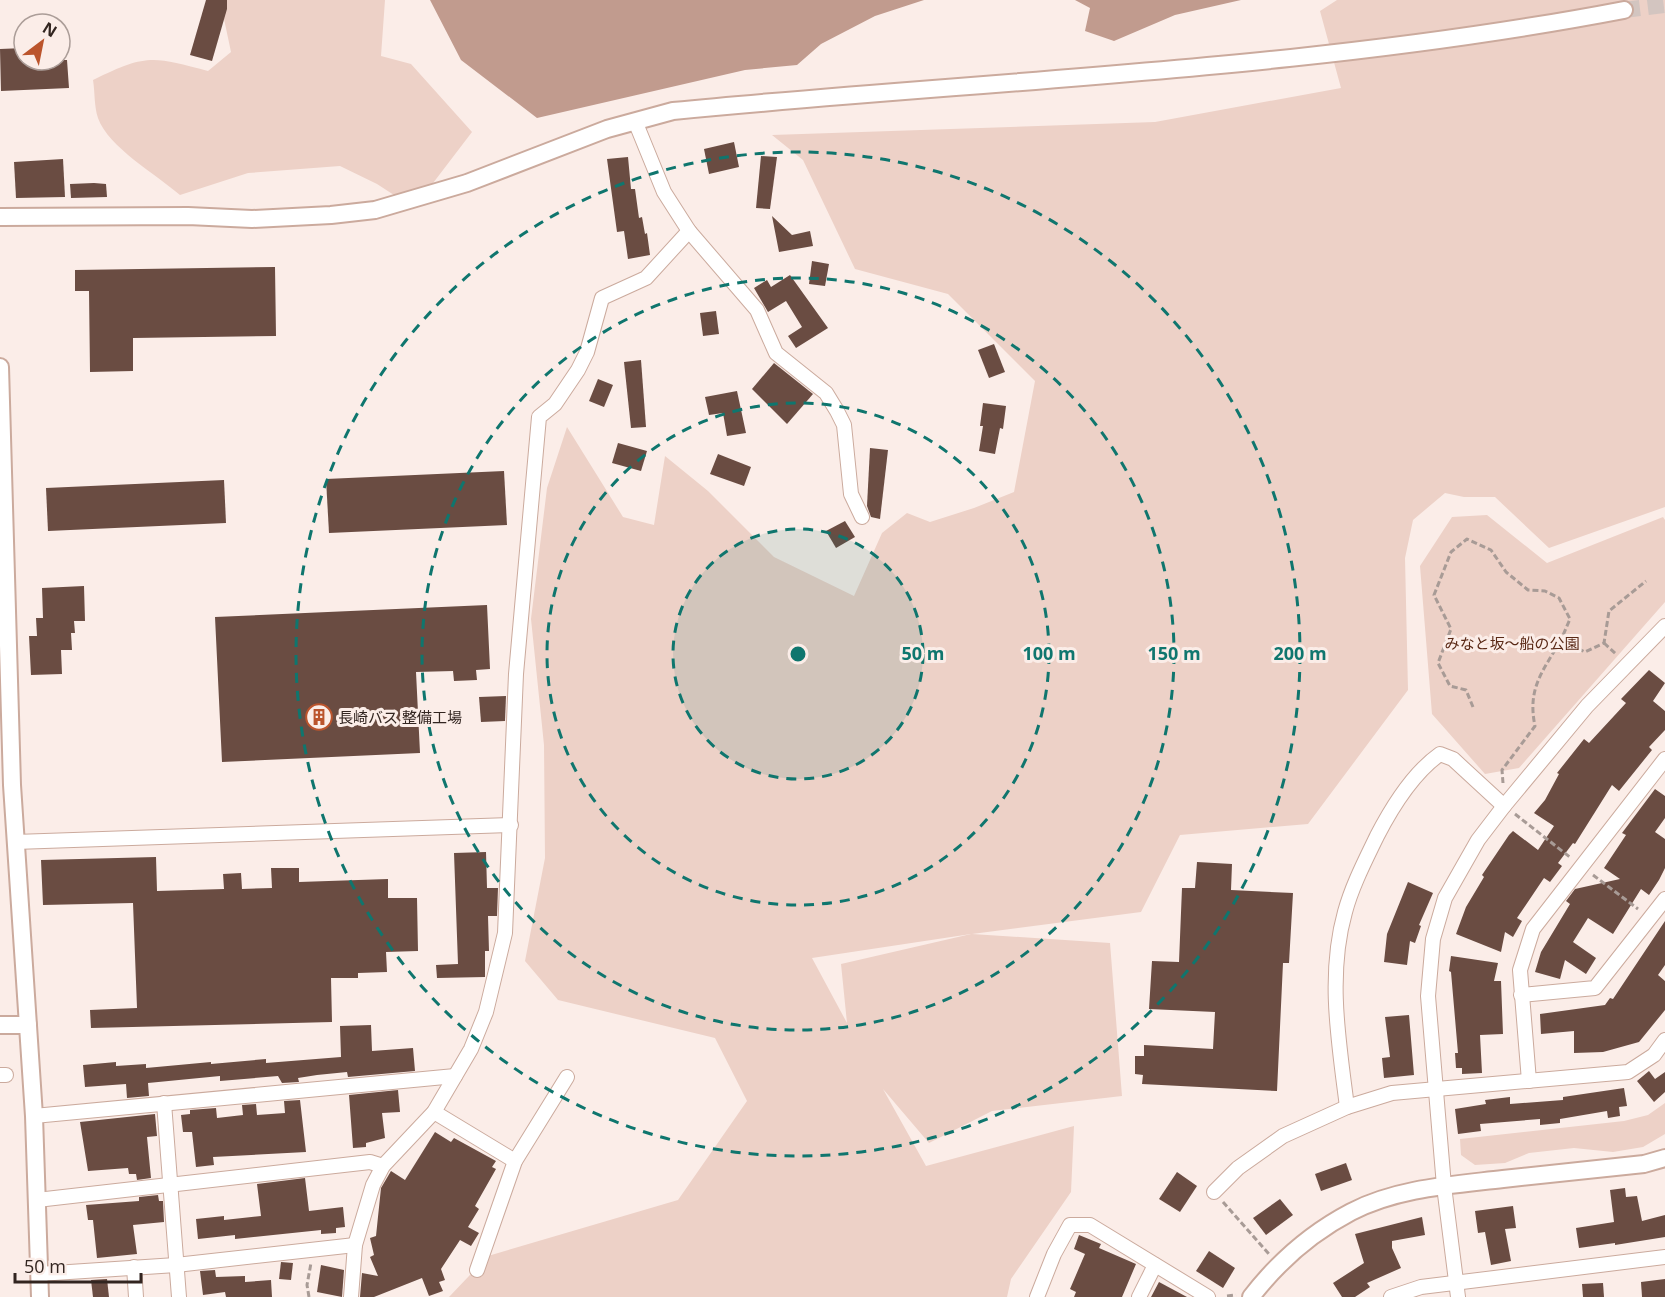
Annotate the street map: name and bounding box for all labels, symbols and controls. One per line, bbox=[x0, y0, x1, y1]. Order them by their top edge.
north arrow bbox=[12, 12, 72, 72]
text: N bbox=[39, 17, 61, 42]
park label: みなと坂〜船の公園 bbox=[1444, 633, 1580, 653]
text: 50 m bbox=[902, 641, 944, 665]
text: 100 m bbox=[1022, 641, 1076, 665]
text: 150 m bbox=[1147, 641, 1201, 665]
text: 200 m bbox=[1273, 641, 1327, 665]
centre of rings bbox=[788, 644, 808, 664]
building icon: 長崎バス 整備工場 bbox=[304, 702, 334, 732]
place label: 長崎バス 整備工場 bbox=[338, 707, 462, 727]
scale bar bbox=[15, 1246, 141, 1284]
text: 50 m bbox=[24, 1254, 66, 1278]

